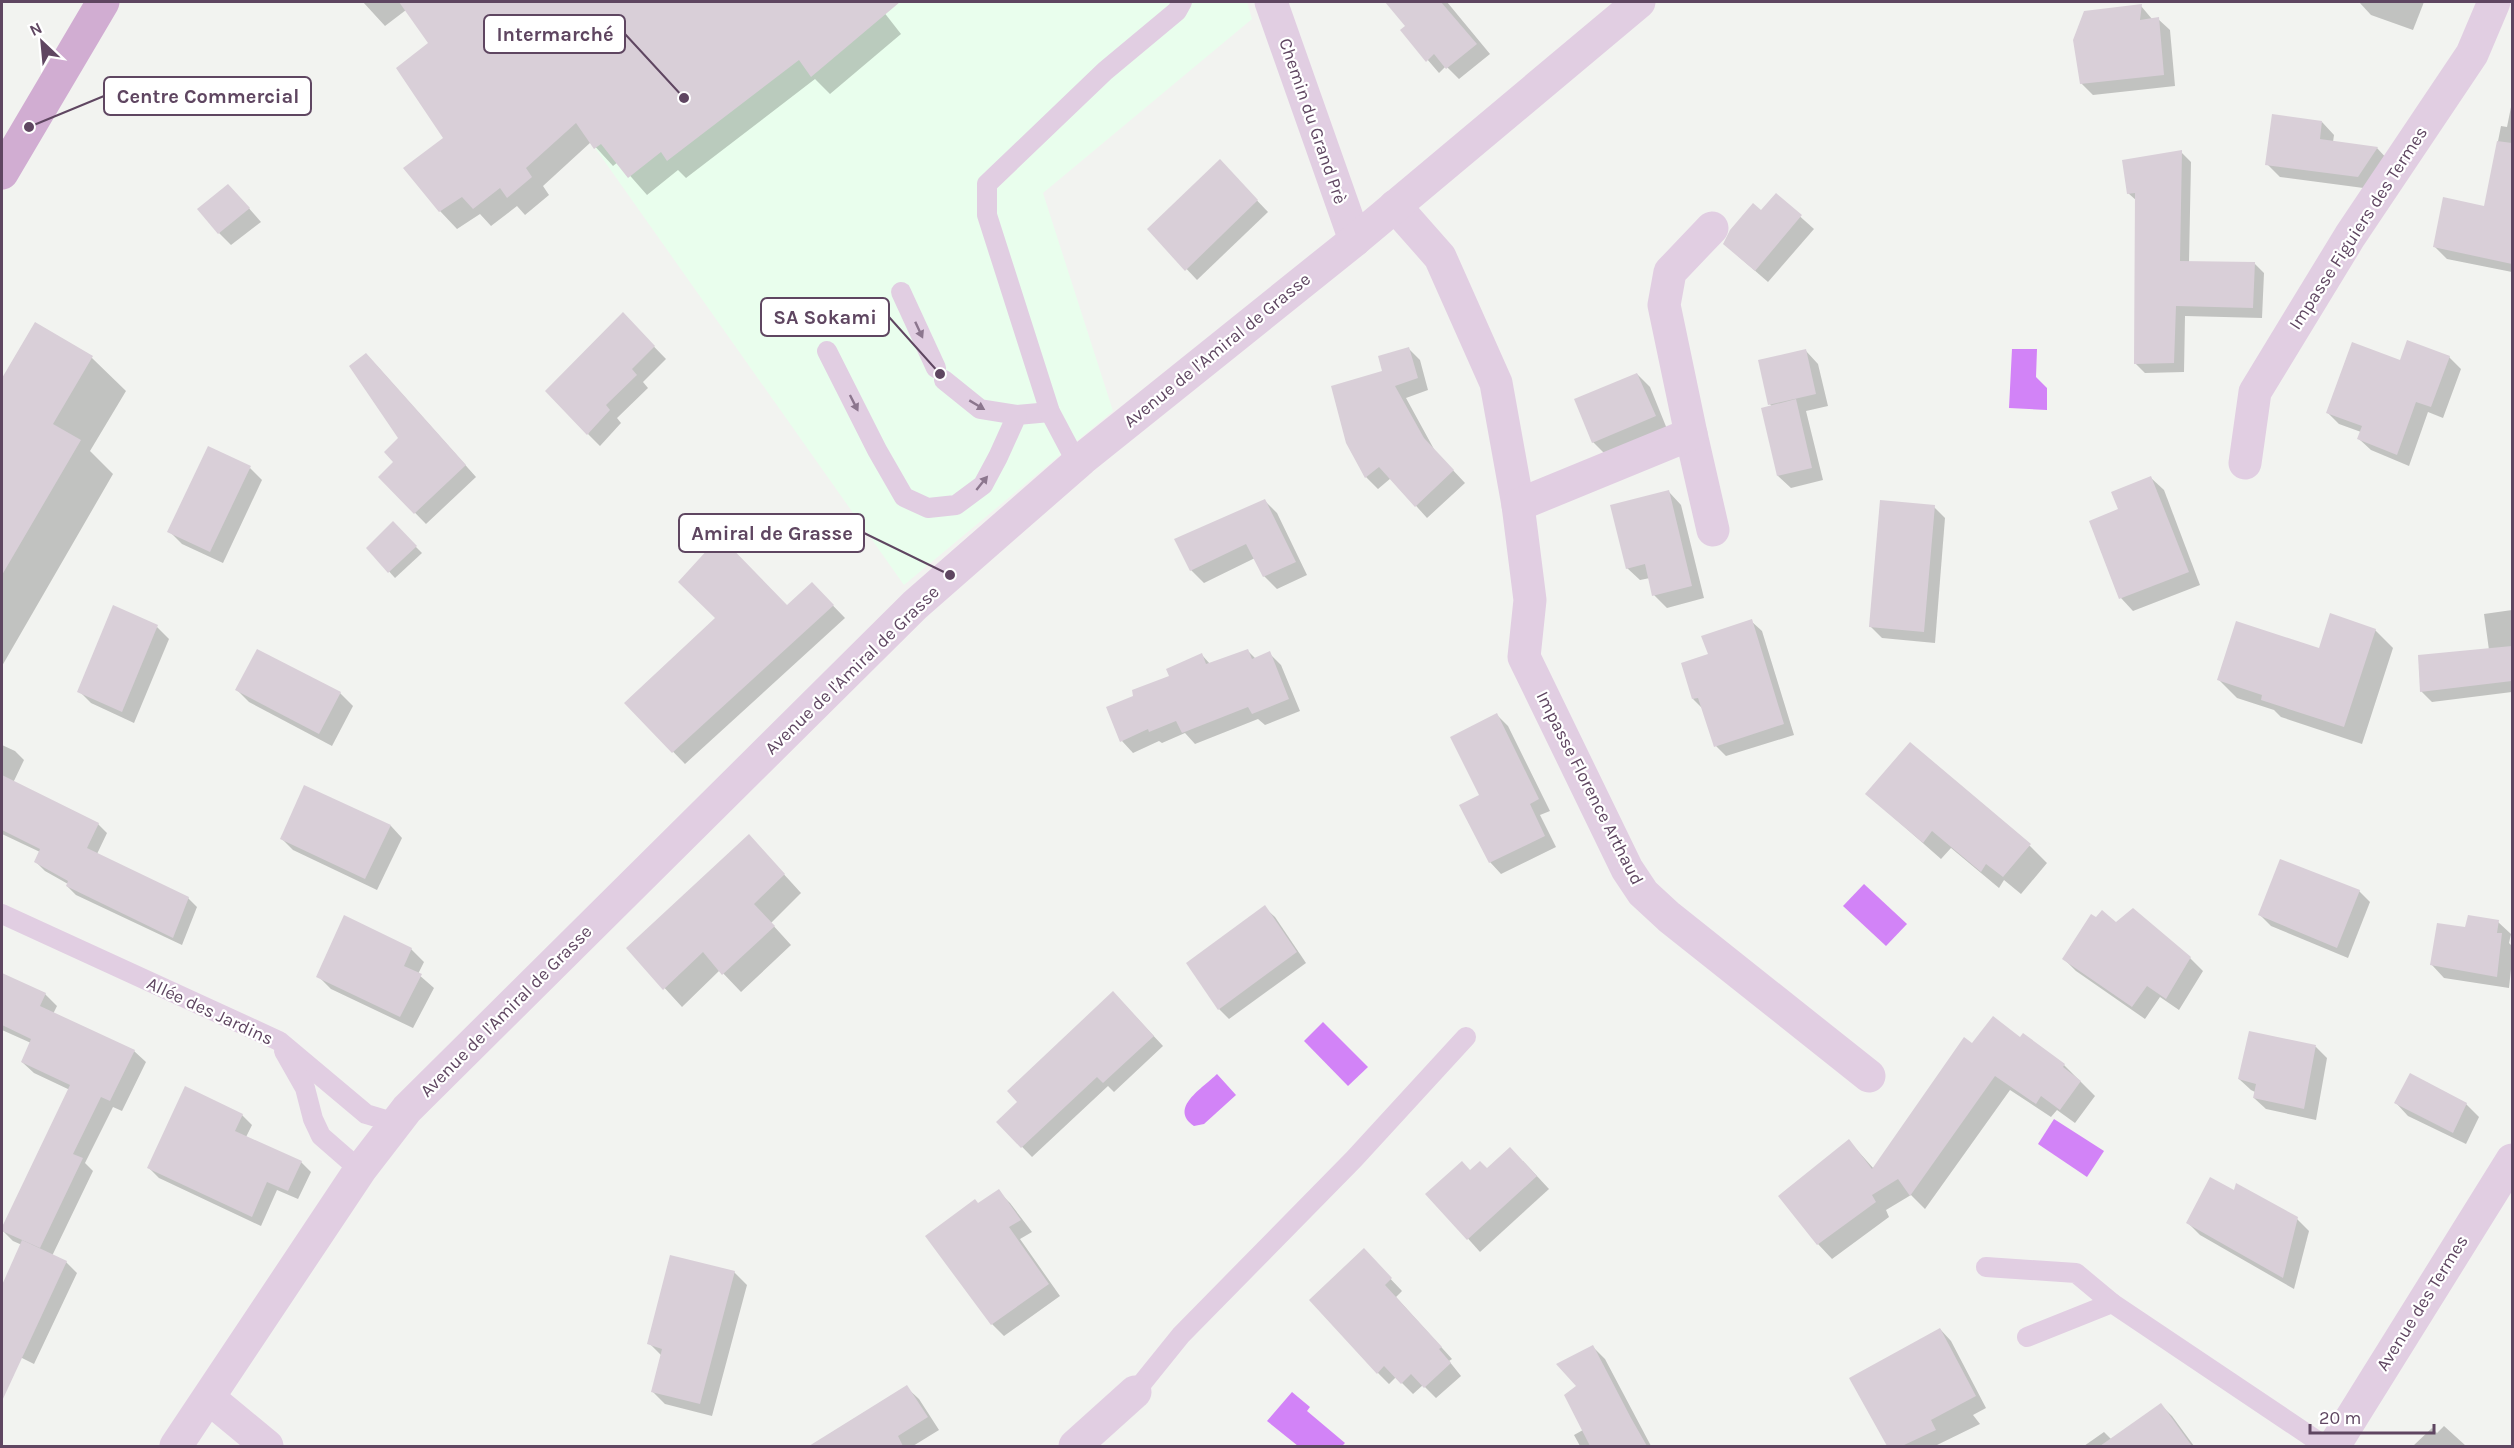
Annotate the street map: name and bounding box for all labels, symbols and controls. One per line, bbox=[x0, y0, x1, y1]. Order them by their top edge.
north arrow bbox=[12, 12, 72, 72]
callout: Intermarché bbox=[484, 15, 625, 53]
text: N bbox=[26, 18, 45, 40]
text: Intermarché bbox=[496, 23, 614, 46]
street label: Chemin du Grand Prè bbox=[1274, 35, 1352, 207]
callout: Centre Commercial bbox=[104, 77, 311, 115]
text: Centre Commercial bbox=[117, 85, 299, 108]
street label: Impasse Figuiers des Termes bbox=[2284, 122, 2432, 334]
street label: Avenue de l'Amiral de Grasse bbox=[1119, 268, 1315, 432]
callout: SA Sokami bbox=[761, 298, 889, 336]
text: SA Sokami bbox=[773, 306, 877, 329]
one-way arrow bbox=[914, 322, 923, 339]
one-way arrow bbox=[849, 395, 858, 412]
one-way arrow bbox=[969, 399, 985, 410]
one-way arrow bbox=[975, 475, 988, 491]
callout: Amiral de Grasse bbox=[679, 514, 864, 552]
text: Amiral de Grasse bbox=[691, 522, 853, 545]
street label: Avenue de l'Amiral de Grasse bbox=[760, 581, 944, 759]
street label: Impasse Florence Arthaud bbox=[1532, 687, 1648, 889]
street label: Avenue de l'Amiral de Grasse bbox=[416, 921, 596, 1101]
street label: Allée des Jardins bbox=[143, 972, 277, 1050]
street label: Avenue des Termes bbox=[2371, 1231, 2473, 1375]
scale bar bbox=[2310, 1397, 2434, 1435]
text: 20 m bbox=[2319, 1407, 2361, 1429]

